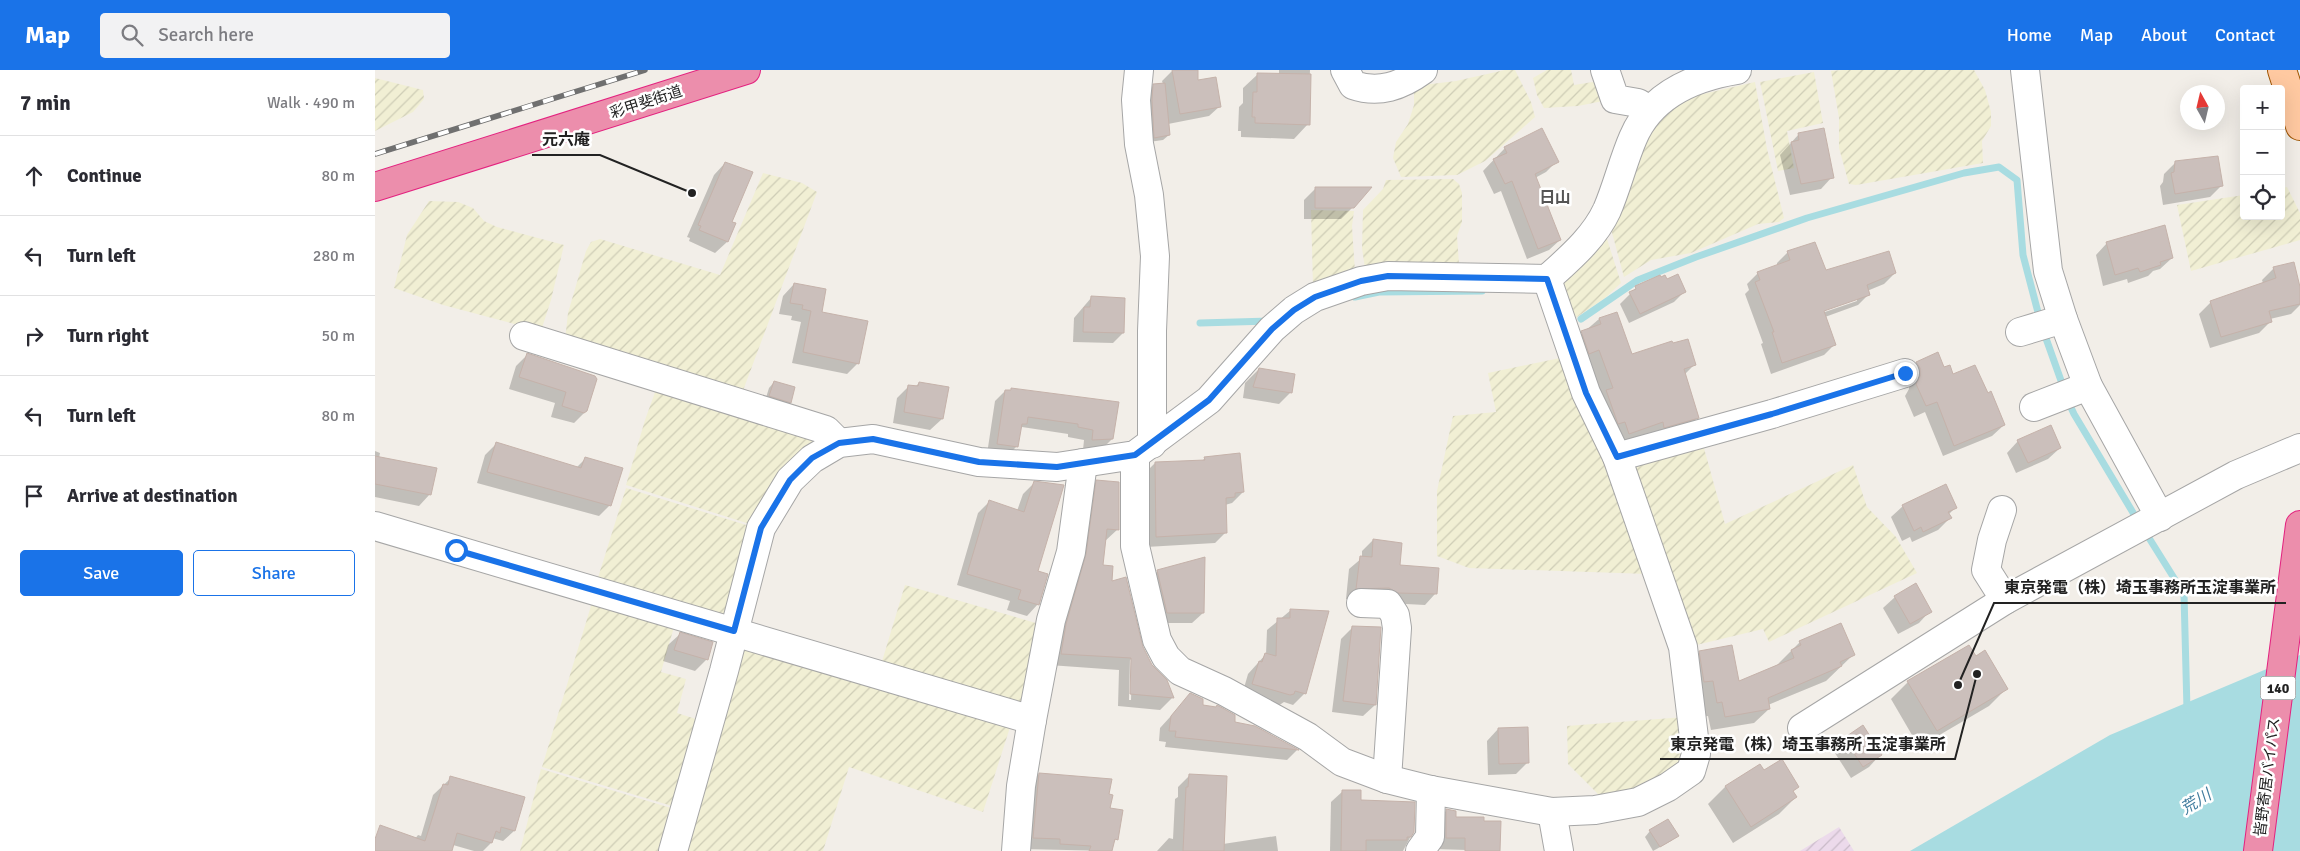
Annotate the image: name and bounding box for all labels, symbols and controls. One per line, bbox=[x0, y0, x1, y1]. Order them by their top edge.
search box bbox=[100, 13, 450, 58]
text: Map bbox=[25, 20, 70, 50]
icon: search bbox=[118, 21, 146, 49]
text: Search here bbox=[158, 23, 254, 47]
text: Home bbox=[2007, 24, 2052, 46]
text: Map bbox=[2080, 24, 2113, 46]
text: About bbox=[2141, 24, 2187, 46]
text: Contact bbox=[2215, 24, 2275, 46]
street label: 彩甲斐街道 bbox=[608, 82, 684, 122]
north arrow bbox=[2180, 85, 2225, 130]
map controls bbox=[2240, 85, 2285, 220]
button: + bbox=[2240, 85, 2285, 130]
text: 7 min bbox=[20, 90, 71, 116]
text: Walk · 490 m bbox=[267, 93, 355, 113]
callout: 元六庵 bbox=[532, 124, 600, 155]
text: 元六庵 bbox=[542, 130, 590, 150]
button: − bbox=[2240, 130, 2285, 175]
icon: ahead bbox=[20, 162, 48, 190]
text: Continue bbox=[67, 164, 142, 188]
text: 80 m bbox=[321, 166, 355, 186]
button: locate bbox=[2240, 175, 2285, 220]
district label: 日山 bbox=[1539, 188, 1571, 208]
icon: left bbox=[20, 242, 48, 270]
text: Turn left bbox=[67, 244, 136, 268]
text: 280 m bbox=[313, 246, 355, 266]
icon: right bbox=[20, 322, 48, 350]
text: Turn right bbox=[67, 324, 149, 348]
text: 50 m bbox=[321, 326, 355, 346]
route end bbox=[1894, 362, 1917, 385]
icon: left bbox=[20, 402, 48, 430]
text: Turn left bbox=[67, 404, 136, 428]
text: 80 m bbox=[321, 406, 355, 426]
icon: arrive bbox=[20, 482, 48, 510]
text: Arrive at destination bbox=[67, 484, 238, 508]
route start bbox=[445, 539, 468, 562]
button: Save bbox=[20, 550, 183, 596]
button: Share bbox=[193, 550, 355, 596]
callout: 東京発電（株）埼玉事務所玉淀事業所 bbox=[1994, 572, 2286, 603]
text: 東京発電（株）埼玉事務所玉淀事業所 bbox=[2004, 578, 2276, 598]
road number: 140 bbox=[2261, 676, 2295, 700]
street label: 皆野寄居バイパス bbox=[2251, 716, 2283, 838]
callout: 東京発電（株）埼玉事務所 玉淀事業所 bbox=[1660, 728, 1955, 759]
text: 東京発電（株）埼玉事務所 玉淀事業所 bbox=[1670, 735, 1946, 755]
water label: 荒川 bbox=[2177, 784, 2217, 819]

